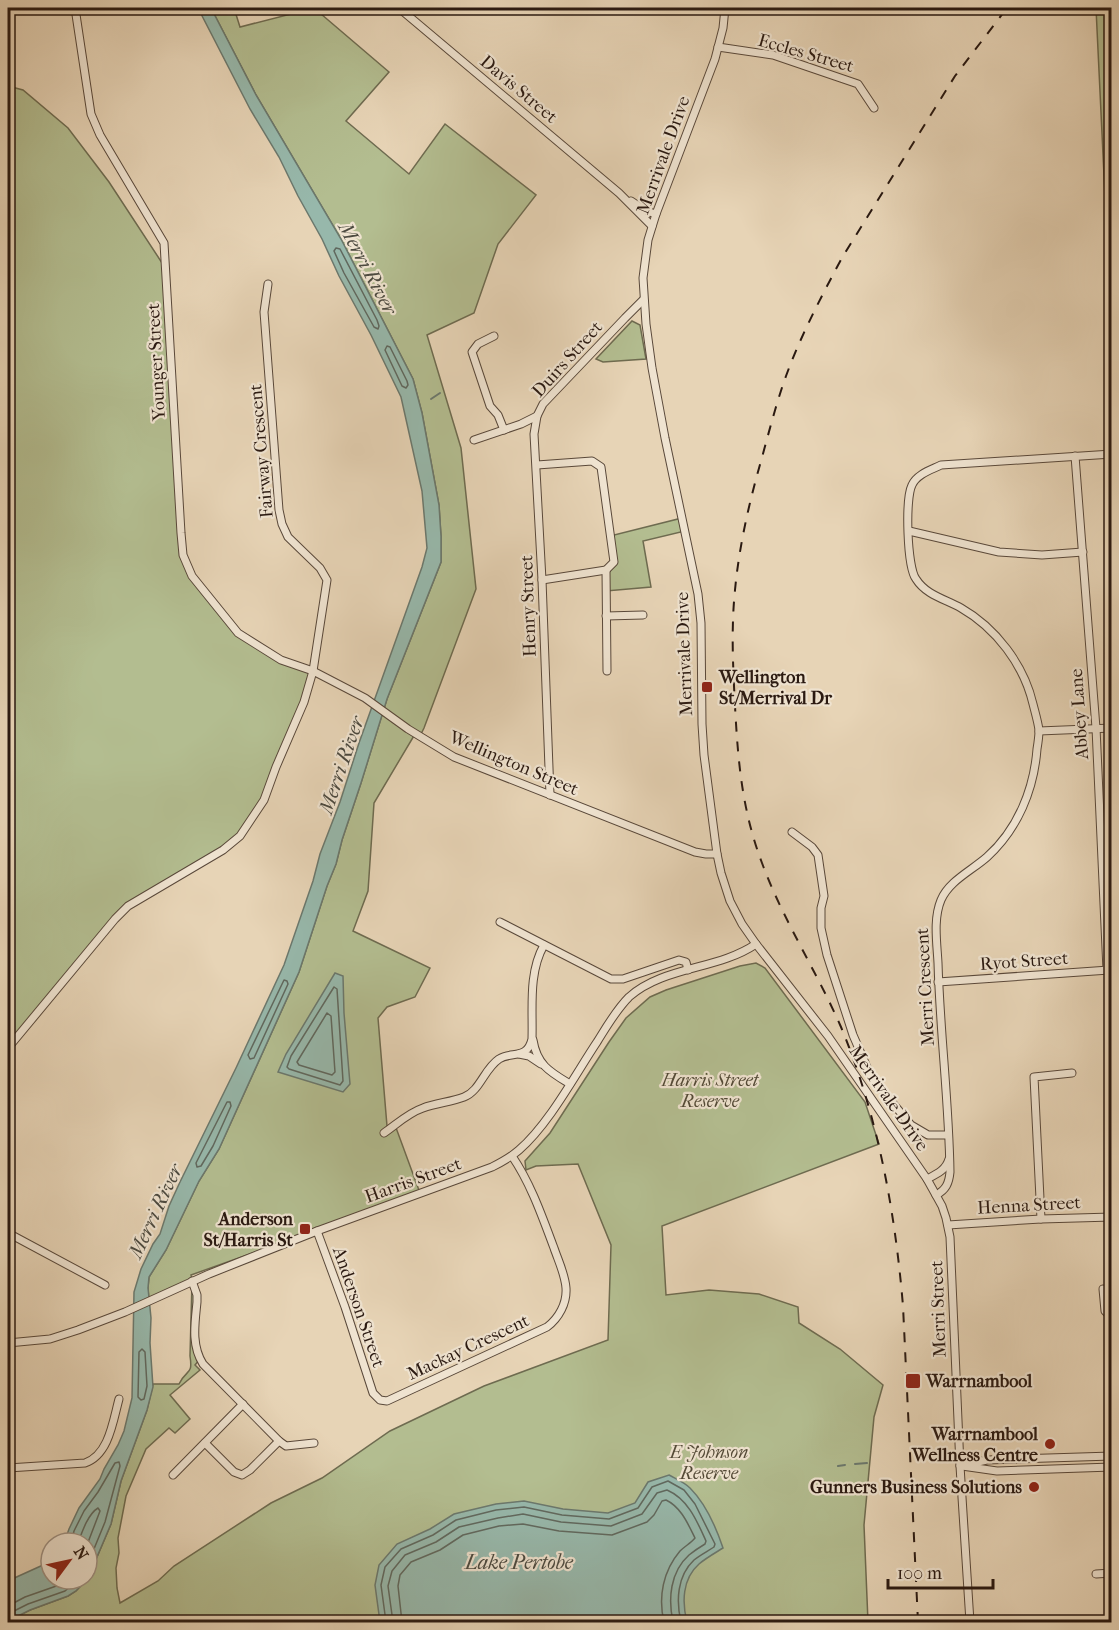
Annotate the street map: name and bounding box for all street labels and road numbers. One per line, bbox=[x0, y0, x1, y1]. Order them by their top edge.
street label: Eccles Street bbox=[756, 30, 857, 77]
street label: Davis Street bbox=[476, 51, 562, 128]
street label: Merrivale Drive bbox=[632, 93, 695, 217]
street label: Younger Street bbox=[143, 302, 170, 422]
street label: Duirs Street bbox=[528, 317, 607, 402]
street label: Fairway Crescent bbox=[245, 383, 278, 519]
street label: Henry Street bbox=[516, 554, 541, 657]
street label: Merrivale Drive bbox=[672, 591, 697, 716]
street label: Abbey Lane bbox=[1066, 668, 1093, 761]
street label: Wellington Street bbox=[445, 726, 582, 800]
street label: Merri Crescent bbox=[912, 927, 939, 1047]
street label: Ryot Street bbox=[979, 948, 1069, 975]
street label: Merrivale Drive bbox=[844, 1041, 933, 1155]
street label: Harris Street bbox=[362, 1153, 465, 1208]
street label: Henna Street bbox=[977, 1192, 1082, 1219]
street label: Anderson Street bbox=[328, 1243, 389, 1371]
street label: Merri Street bbox=[926, 1259, 951, 1358]
street label: Mackay Crescent bbox=[404, 1310, 533, 1385]

